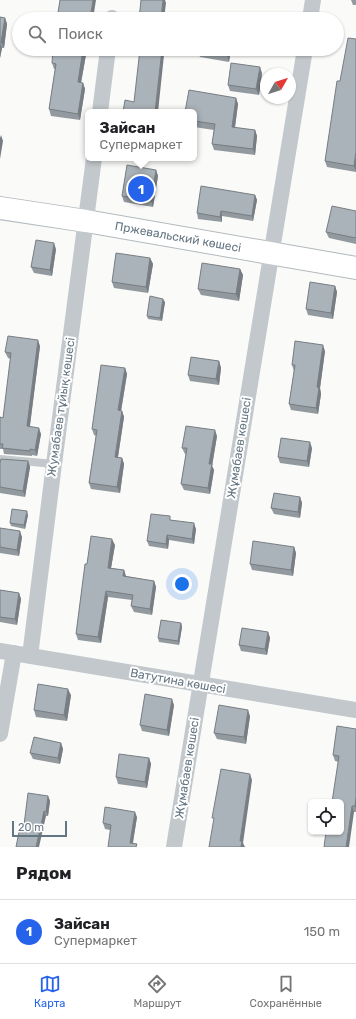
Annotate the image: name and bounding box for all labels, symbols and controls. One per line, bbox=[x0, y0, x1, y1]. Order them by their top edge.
search box bbox=[12, 12, 344, 56]
icon: search bbox=[26, 23, 48, 45]
text: Поиск bbox=[58, 25, 103, 43]
north arrow bbox=[260, 68, 296, 104]
popup bbox=[85, 109, 197, 161]
text: Зайсан bbox=[100, 119, 155, 137]
text: Супермаркет bbox=[100, 137, 182, 152]
pin: 1 bbox=[128, 174, 154, 204]
street label: Пржевальский көшесі bbox=[114, 219, 242, 255]
street label: Жумабаев тұйық көшесі bbox=[44, 336, 78, 477]
street label: Жұмабаев көшесі bbox=[224, 396, 254, 500]
your location bbox=[172, 574, 192, 594]
street label: Ватутина көшесі bbox=[129, 666, 227, 696]
street label: Жұмабаев көшесі bbox=[172, 716, 202, 820]
map controls bbox=[308, 799, 344, 835]
button: locate bbox=[308, 799, 344, 835]
scale bar bbox=[12, 819, 67, 838]
text: 20 m bbox=[18, 821, 44, 834]
text: Рядом bbox=[16, 863, 72, 883]
text: Зайсан bbox=[54, 915, 110, 933]
text: 1 bbox=[26, 924, 32, 939]
text: 150 m bbox=[304, 924, 340, 939]
text: Супермаркет bbox=[54, 933, 137, 948]
tab: Карта bbox=[34, 973, 65, 1010]
tab: Маршрут bbox=[133, 973, 182, 1010]
tab: Сохранённые bbox=[250, 973, 322, 1010]

